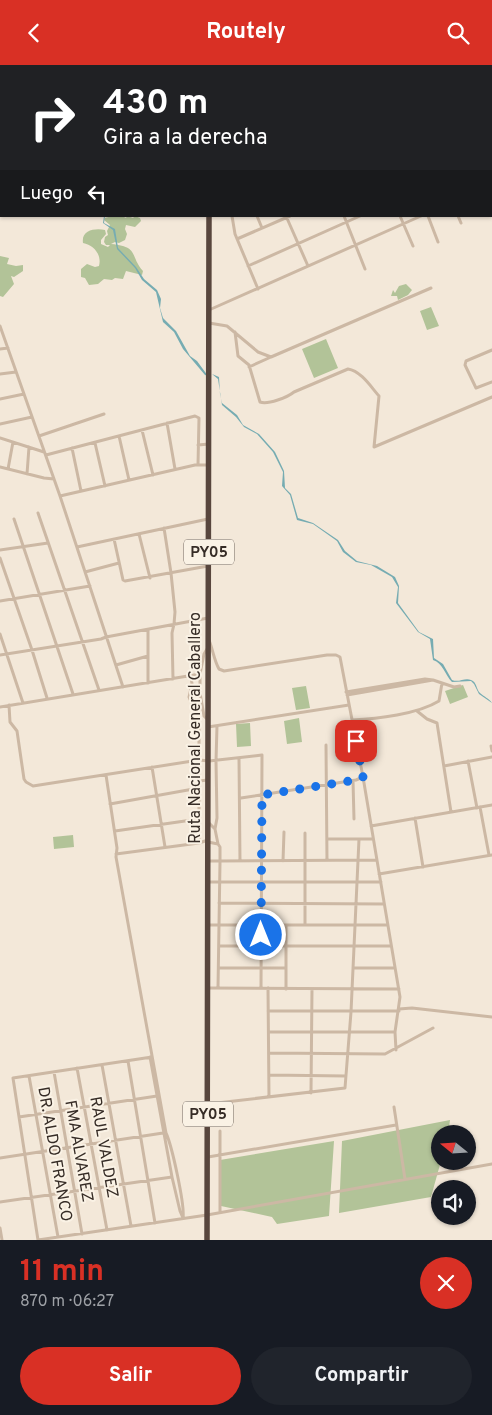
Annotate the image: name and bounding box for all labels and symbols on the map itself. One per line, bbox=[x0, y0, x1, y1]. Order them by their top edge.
road number: PY05 bbox=[184, 539, 234, 565]
street label: Ruta Nacional General Caballero bbox=[186, 612, 206, 844]
pin bbox=[335, 720, 377, 762]
position arrow bbox=[234, 908, 286, 960]
street label: DR. ALDO FRANCO bbox=[32, 1085, 76, 1223]
street label: RAUL VALDEZ bbox=[84, 1095, 122, 1200]
street label: FMA ALVAREZ bbox=[59, 1099, 97, 1204]
road number: PY05 bbox=[183, 1101, 233, 1127]
north arrow bbox=[431, 1125, 476, 1170]

